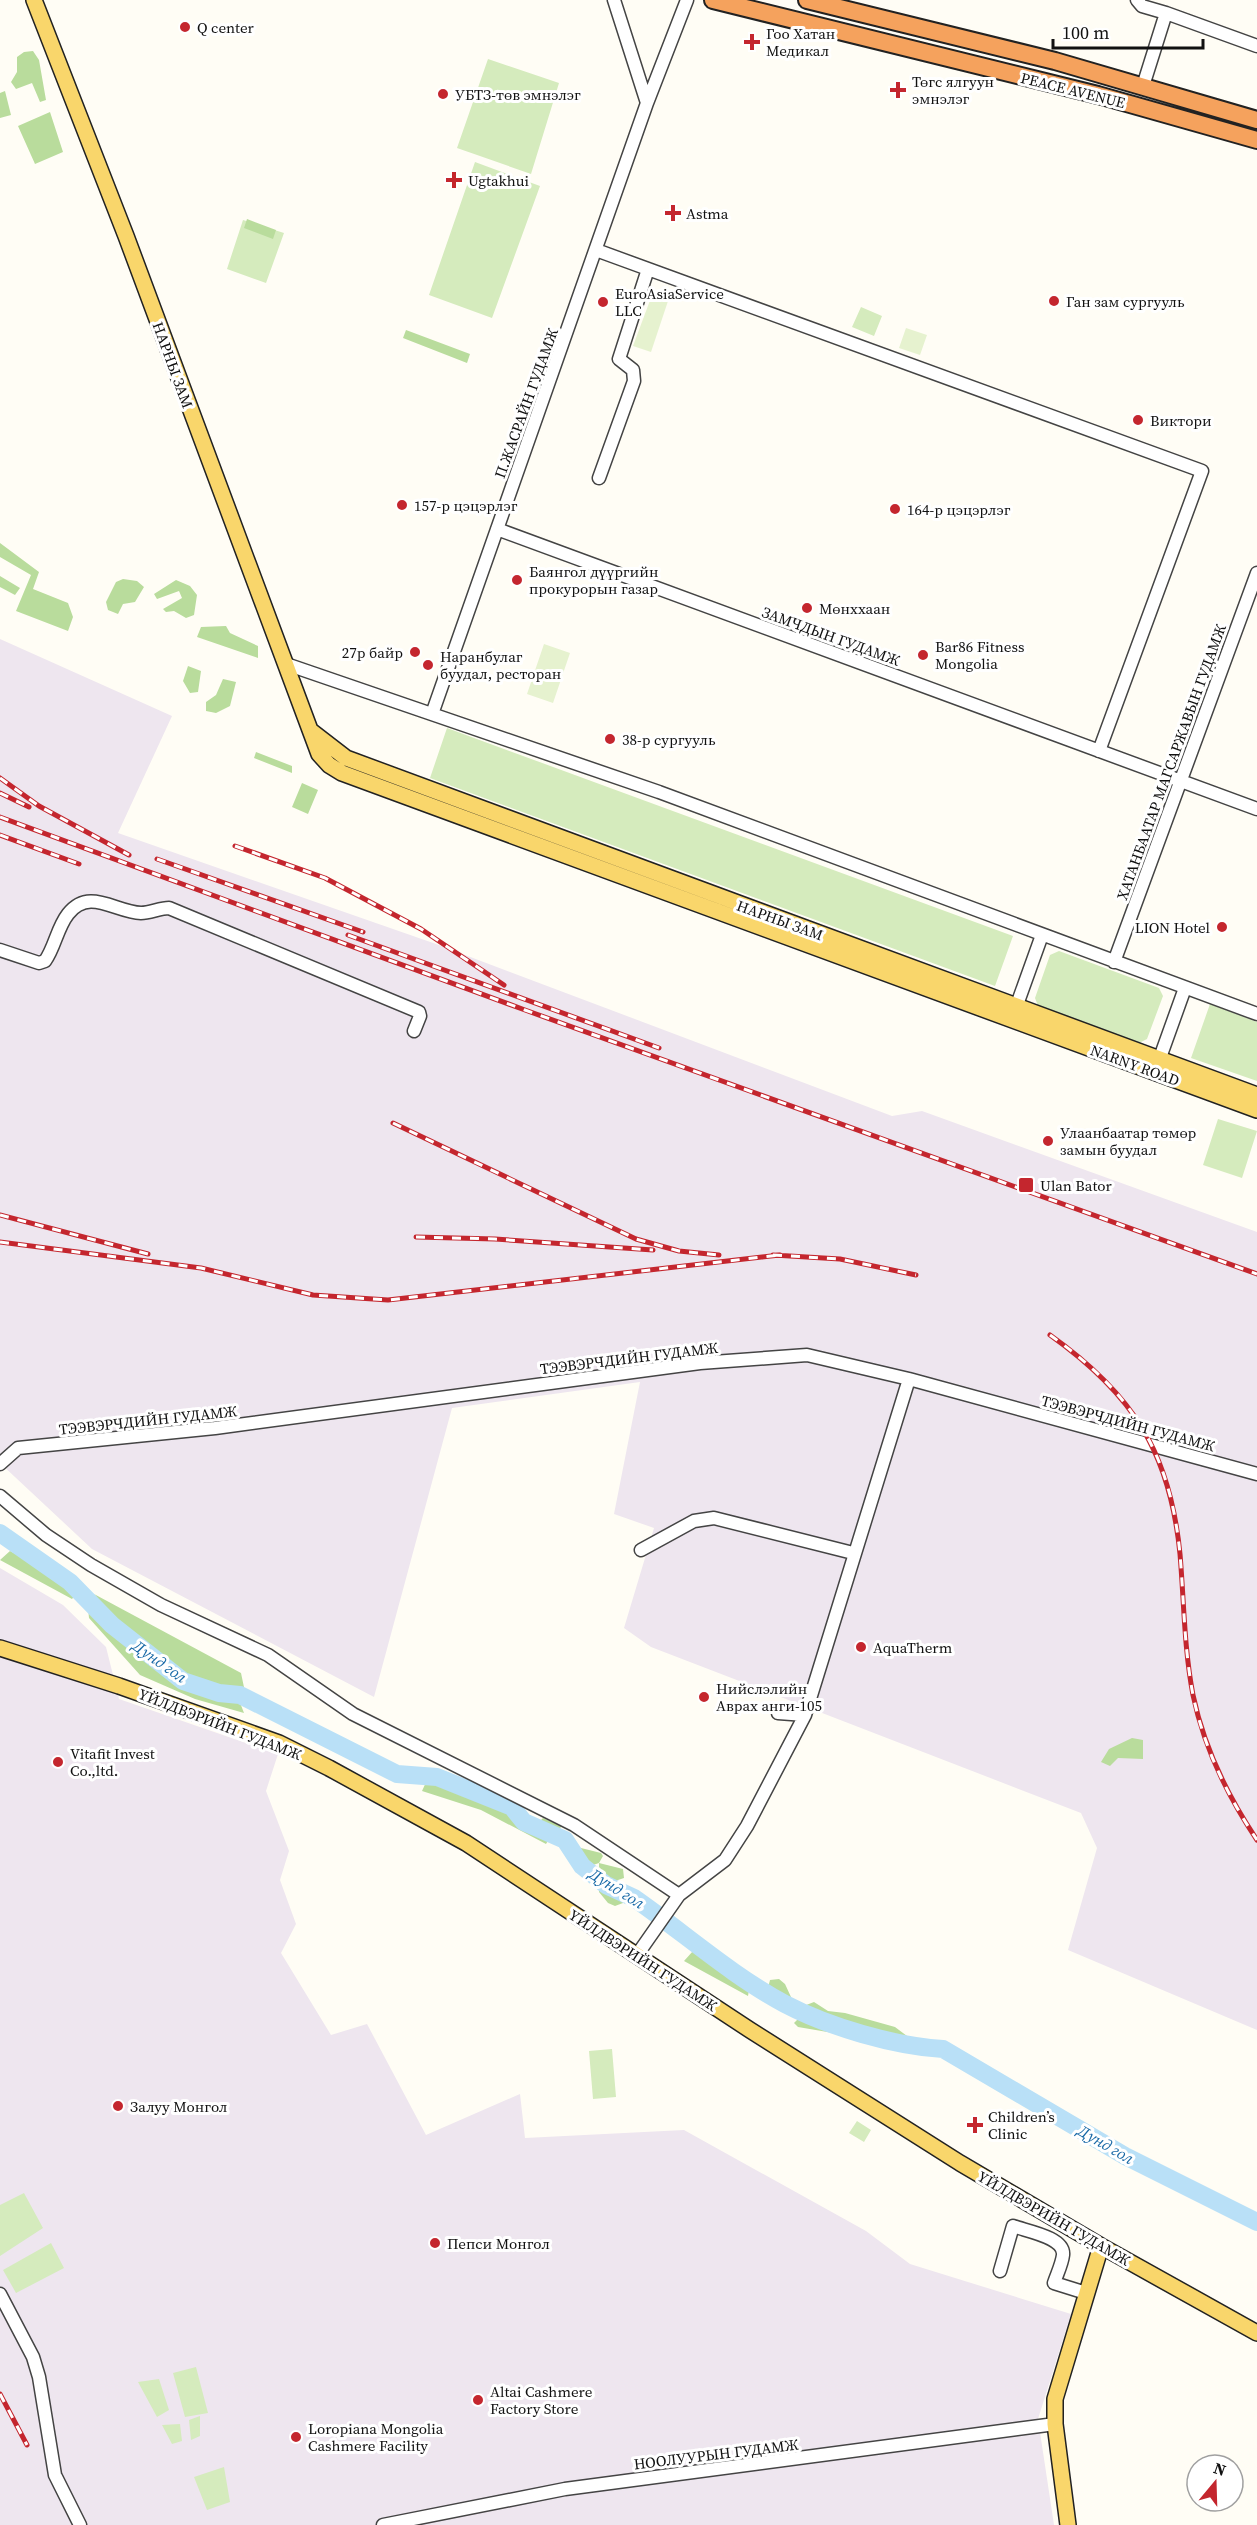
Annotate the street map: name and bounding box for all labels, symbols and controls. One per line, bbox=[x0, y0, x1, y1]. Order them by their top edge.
scale bar bbox=[1053, 12, 1203, 50]
place label: Q center bbox=[197, 17, 255, 38]
marker: Q center bbox=[178, 20, 192, 34]
text: 100 m bbox=[1062, 20, 1109, 45]
place label: Гоо Хатан Медикал bbox=[766, 23, 835, 61]
marker: Гоо Хатан Медикал bbox=[743, 33, 761, 51]
street label: PEACE AVENUE bbox=[1019, 67, 1127, 113]
place label: Төгс ялгуун эмнэлэг bbox=[912, 71, 994, 109]
marker: Төгс ялгуун эмнэлэг bbox=[889, 81, 907, 99]
place label: УБТЗ-төв эмнэлэг bbox=[455, 84, 581, 105]
marker: УБТЗ-төв эмнэлэг bbox=[436, 87, 450, 101]
place label: Ugtakhui bbox=[468, 170, 529, 191]
marker: Ugtakhui bbox=[445, 171, 463, 189]
place label: Astma bbox=[686, 203, 729, 224]
marker: Astma bbox=[664, 204, 682, 222]
place label: EuroAsiaService LLC bbox=[615, 283, 724, 321]
place label: Ган зам сургууль bbox=[1066, 291, 1185, 312]
marker: Ган зам сургууль bbox=[1047, 294, 1061, 308]
marker: EuroAsiaService LLC bbox=[596, 295, 610, 309]
street label: НАРНЫ ЗАМ bbox=[148, 319, 198, 411]
street label: П.ЖАСРАЙН ГУДАМЖ bbox=[489, 325, 563, 481]
place label: Виктори bbox=[1150, 410, 1212, 431]
marker: Виктори bbox=[1131, 413, 1145, 427]
place label: 157-р цэцэрлэг bbox=[414, 495, 518, 516]
marker: 157-р цэцэрлэг bbox=[395, 498, 409, 512]
place label: 164-р цэцэрлэг bbox=[907, 499, 1011, 520]
marker: 164-р цэцэрлэг bbox=[888, 502, 902, 516]
place label: Баянгол дүүргийн прокурорын газар bbox=[529, 561, 658, 599]
marker: Баянгол дүүргийн прокурорын газар bbox=[510, 573, 524, 587]
place label: Мөнххаан bbox=[819, 598, 890, 619]
street label: ЗАМЧДЫН ГУДАМЖ bbox=[759, 601, 903, 671]
marker: Мөнххаан bbox=[800, 601, 814, 615]
street label: ХАТАНБААТАР МАГСАРЖАВЫН ГУДАМЖ bbox=[1111, 621, 1231, 903]
place label: Bar86 Fitness Mongolia bbox=[935, 636, 1024, 674]
place label: 27р байр bbox=[342, 642, 403, 663]
marker: 27р байр bbox=[408, 645, 422, 659]
place label: Наранбулаг буудал, ресторан bbox=[440, 646, 561, 684]
marker: Bar86 Fitness Mongolia bbox=[916, 648, 930, 662]
marker: Наранбулаг буудал, ресторан bbox=[421, 658, 435, 672]
place label: 38-р сургууль bbox=[622, 729, 716, 750]
marker: 38-р сургууль bbox=[603, 732, 617, 746]
street label: НАРНЫ ЗАМ bbox=[734, 895, 826, 945]
place label: LION Hotel bbox=[1135, 917, 1211, 938]
marker: LION Hotel bbox=[1215, 920, 1229, 934]
street label: NARNY ROAD bbox=[1087, 1039, 1183, 1091]
place label: Улаанбаатар төмөр замын буудал bbox=[1060, 1122, 1197, 1160]
marker: Улаанбаатар төмөр замын буудал bbox=[1041, 1134, 1055, 1148]
place label: Ulan Bator bbox=[1040, 1175, 1113, 1196]
marker: Ulan Bator bbox=[1017, 1176, 1035, 1194]
street label: ТЭЭВЭРЧДИЙН ГУДАМЖ bbox=[539, 1337, 719, 1379]
street label: ТЭЭВЭРЧДИЙН ГУДАМЖ bbox=[1039, 1390, 1217, 1456]
street label: ТЭЭВЭРЧДИЙН ГУДАМЖ bbox=[58, 1400, 238, 1440]
water label: Дунд гол bbox=[127, 1633, 192, 1688]
place label: AquaTherm bbox=[873, 1637, 953, 1658]
marker: AquaTherm bbox=[854, 1640, 868, 1654]
place label: Нийслэлийн Аврах анги-105 bbox=[716, 1678, 822, 1716]
street label: YЙЛДВЭРИЙН ГУДАМЖ bbox=[135, 1683, 305, 1765]
marker: Нийслэлийн Аврах анги-105 bbox=[697, 1690, 711, 1704]
place label: Vitafit Invest Co.,ltd. bbox=[70, 1743, 155, 1781]
marker: Vitafit Invest Co.,ltd. bbox=[51, 1755, 65, 1769]
water label: Дунд гол bbox=[583, 1861, 649, 1914]
street label: YЙЛДВЭРИЙН ГУДАМЖ bbox=[565, 1904, 721, 2016]
place label: Залуу Монгол bbox=[130, 2096, 228, 2117]
marker: Залуу Монгол bbox=[111, 2099, 125, 2113]
place label: Children’s Clinic bbox=[988, 2106, 1055, 2144]
marker: Children’s Clinic bbox=[966, 2116, 984, 2134]
water label: Дунд гол bbox=[1072, 2118, 1138, 2169]
street label: YЙЛДВЭРИЙН ГУДАМЖ bbox=[974, 2166, 1134, 2270]
place label: Пепси Монгол bbox=[447, 2233, 550, 2254]
marker: Пепси Монгол bbox=[428, 2236, 442, 2250]
place label: Altai Cashmere Factory Store bbox=[490, 2381, 593, 2419]
marker: Altai Cashmere Factory Store bbox=[471, 2393, 485, 2407]
place label: Loropiana Mongolia Cashmere Facility bbox=[308, 2418, 444, 2456]
marker: Loropiana Mongolia Cashmere Facility bbox=[289, 2430, 303, 2444]
street label: НООЛУУРЫН ГУДАМЖ bbox=[632, 2433, 800, 2475]
north arrow bbox=[1185, 2453, 1245, 2513]
text: N bbox=[1211, 2457, 1229, 2481]

